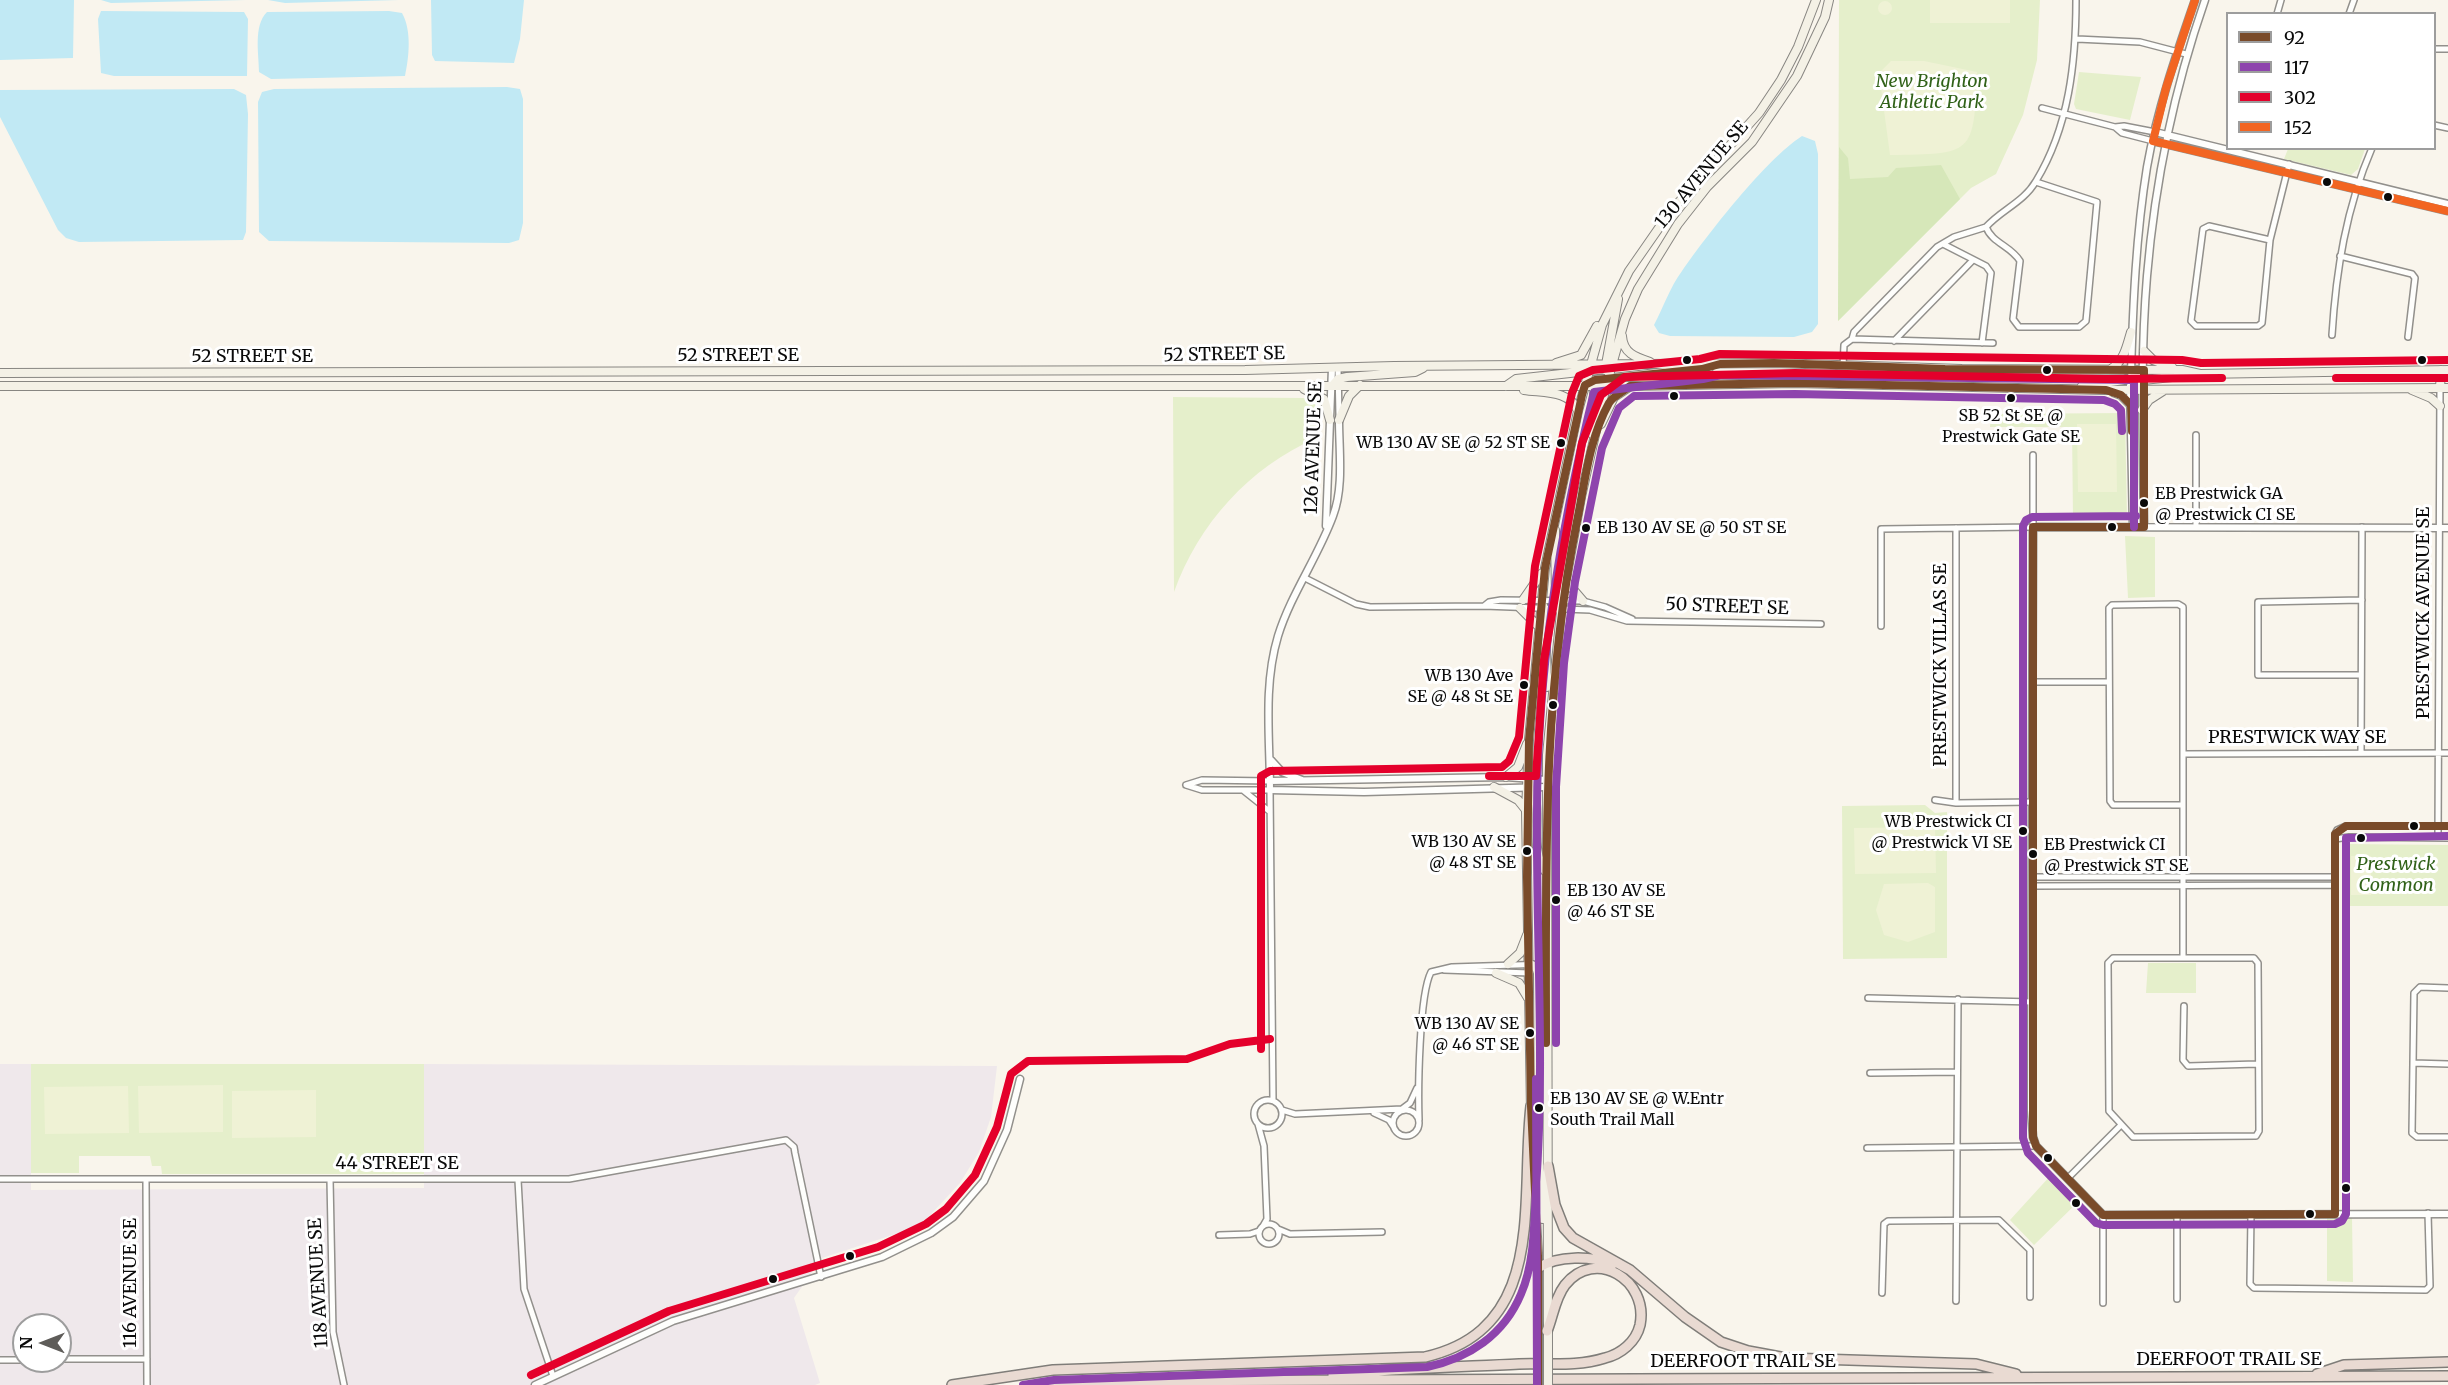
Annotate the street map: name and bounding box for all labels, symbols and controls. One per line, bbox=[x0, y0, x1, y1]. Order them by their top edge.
legend bbox=[2226, 12, 2436, 150]
text: 92 bbox=[2284, 26, 2305, 49]
text: 117 bbox=[2284, 56, 2309, 79]
park label: New Brighton Athletic Park bbox=[1876, 71, 1988, 113]
text: 302 bbox=[2284, 86, 2316, 109]
text: 152 bbox=[2284, 116, 2312, 139]
street label: 130 AVENUE SE bbox=[1651, 117, 1753, 233]
unlabelled marker bbox=[2321, 176, 2333, 188]
unlabelled marker bbox=[2382, 191, 2394, 203]
street label: 52 STREET SE bbox=[1163, 343, 1285, 367]
street label: 52 STREET SE bbox=[677, 345, 799, 367]
street label: 52 STREET SE bbox=[191, 346, 313, 368]
unlabelled marker bbox=[1681, 354, 1693, 366]
unlabelled marker bbox=[2416, 354, 2428, 366]
unlabelled marker bbox=[2041, 364, 2053, 376]
street label: 126 AVENUE SE bbox=[1301, 381, 1327, 515]
unlabelled marker bbox=[1668, 390, 1680, 402]
marker: SB 52 St SE @ Prestwick Gate SE bbox=[2005, 392, 2017, 404]
place label: SB 52 St SE @ Prestwick Gate SE bbox=[1942, 406, 2080, 444]
place label: WB 130 AV SE @ 52 ST SE bbox=[1356, 433, 1550, 453]
marker: WB 130 AV SE @ 52 ST SE bbox=[1555, 437, 1567, 449]
place label: EB Prestwick GA @ Prestwick CI SE bbox=[2155, 484, 2295, 522]
marker: EB Prestwick GA @ Prestwick CI SE bbox=[2138, 497, 2150, 509]
street label: PRESTWICK AVENUE SE bbox=[2413, 507, 2435, 719]
place label: EB 130 AV SE @ 50 ST SE bbox=[1597, 518, 1786, 538]
unlabelled marker bbox=[2106, 521, 2118, 533]
marker: EB 130 AV SE @ 50 ST SE bbox=[1580, 522, 1592, 534]
street label: PRESTWICK VILLAS SE bbox=[1930, 563, 1952, 767]
street label: 50 STREET SE bbox=[1665, 594, 1789, 620]
place label: WB 130 Ave SE @ 48 St SE bbox=[1408, 666, 1513, 704]
marker: WB 130 Ave SE @ 48 St SE bbox=[1518, 679, 1530, 691]
unlabelled marker bbox=[1547, 699, 1559, 711]
street label: PRESTWICK WAY SE bbox=[2208, 727, 2386, 749]
place label: WB Prestwick CI @ Prestwick VI SE bbox=[1871, 812, 2012, 850]
unlabelled marker bbox=[2408, 820, 2420, 832]
marker: WB Prestwick CI @ Prestwick VI SE bbox=[2017, 825, 2029, 837]
place label: WB 130 AV SE @ 48 ST SE bbox=[1412, 832, 1516, 870]
unlabelled marker bbox=[2355, 832, 2367, 844]
place label: EB Prestwick CI @ Prestwick ST SE bbox=[2044, 835, 2188, 873]
marker: WB 130 AV SE @ 48 ST SE bbox=[1521, 845, 1533, 857]
marker: EB Prestwick CI @ Prestwick ST SE bbox=[2027, 848, 2039, 860]
park label: Prestwick Common bbox=[2356, 854, 2436, 896]
place label: EB 130 AV SE @ 46 ST SE bbox=[1567, 881, 1665, 919]
marker: EB 130 AV SE @ 46 ST SE bbox=[1550, 894, 1562, 906]
place label: WB 130 AV SE @ 46 ST SE bbox=[1415, 1014, 1519, 1052]
marker: WB 130 AV SE @ 46 ST SE bbox=[1524, 1027, 1536, 1039]
place label: EB 130 AV SE @ W.Entr South Trail Mall bbox=[1550, 1089, 1724, 1127]
marker: EB 130 AV SE @ W.Entr South Trail Mall bbox=[1533, 1102, 1545, 1114]
unlabelled marker bbox=[2042, 1152, 2054, 1164]
street label: 44 STREET SE bbox=[335, 1153, 459, 1175]
unlabelled marker bbox=[2340, 1182, 2352, 1194]
unlabelled marker bbox=[2070, 1197, 2082, 1209]
unlabelled marker bbox=[2304, 1208, 2316, 1220]
street label: 118 AVENUE SE bbox=[305, 1217, 333, 1349]
street label: 116 AVENUE SE bbox=[120, 1218, 142, 1348]
unlabelled marker bbox=[844, 1250, 856, 1262]
unlabelled marker bbox=[767, 1273, 779, 1285]
north arrow bbox=[12, 1313, 72, 1373]
text: N bbox=[16, 1337, 36, 1349]
street label: DEERFOOT TRAIL SE bbox=[2136, 1349, 2322, 1371]
street label: DEERFOOT TRAIL SE bbox=[1650, 1351, 1836, 1373]

